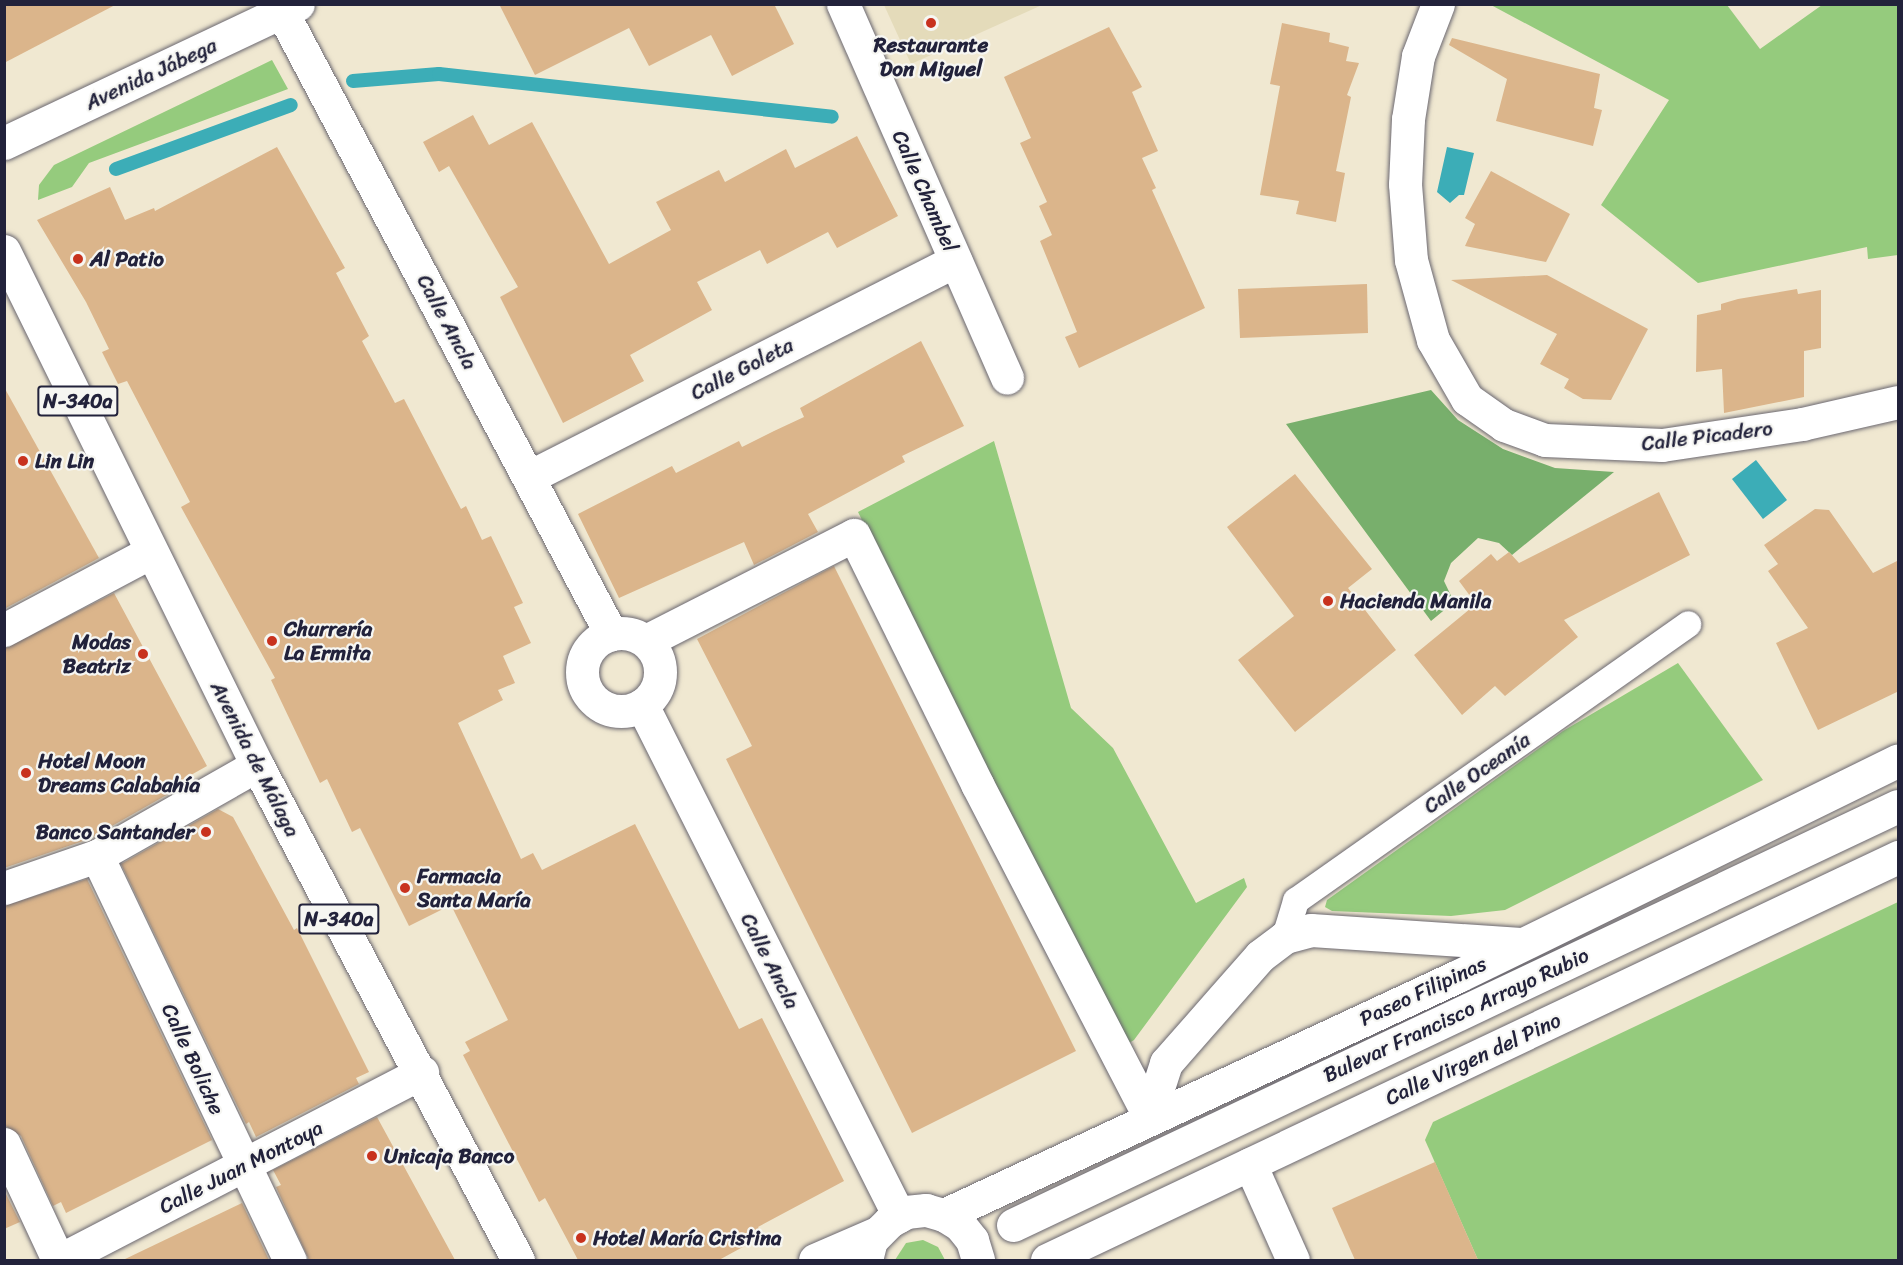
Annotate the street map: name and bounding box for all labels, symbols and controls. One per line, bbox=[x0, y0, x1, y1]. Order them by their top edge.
marker: Restaurante Don Miguel bbox=[924, 16, 938, 30]
street label: Avenida Jábega bbox=[81, 32, 221, 116]
place label: Restaurante Don Miguel bbox=[874, 32, 988, 82]
street label: Calle Chambel bbox=[887, 126, 963, 256]
place label: Al Patio bbox=[90, 246, 164, 272]
marker: Al Patio bbox=[71, 252, 85, 266]
street label: Calle Ancla bbox=[411, 270, 483, 374]
street label: Calle Goleta bbox=[686, 332, 798, 406]
road number: N-340a bbox=[36, 384, 120, 418]
street label: Calle Picadero bbox=[1640, 415, 1774, 457]
place label: Lin Lin bbox=[35, 448, 94, 474]
marker: Lin Lin bbox=[16, 454, 30, 468]
place label: Hacienda Manila bbox=[1340, 588, 1492, 614]
marker: Hacienda Manila bbox=[1321, 594, 1335, 608]
place label: Churrería La Ermita bbox=[284, 616, 372, 666]
place label: Modas Beatriz bbox=[63, 629, 131, 679]
marker: Churrería La Ermita bbox=[265, 634, 279, 648]
marker: Modas Beatriz bbox=[136, 647, 150, 661]
street label: Avenida de Málaga bbox=[205, 677, 305, 841]
street label: Calle Oceanía bbox=[1419, 727, 1535, 819]
place label: Hotel Moon Dreams Calabahía bbox=[38, 748, 200, 798]
marker: Hotel Moon Dreams Calabahía bbox=[19, 766, 33, 780]
place label: Banco Santander bbox=[36, 819, 194, 845]
marker: Banco Santander bbox=[199, 825, 213, 839]
place label: Farmacia Santa María bbox=[417, 863, 530, 913]
marker: Farmacia Santa María bbox=[398, 881, 412, 895]
road number: N-340a bbox=[297, 902, 381, 936]
street label: Calle Ancla bbox=[735, 909, 805, 1013]
street label: Bulevar Francisco Arrayo Rubio bbox=[1319, 942, 1593, 1088]
street label: Paseo Filipinas bbox=[1356, 951, 1490, 1031]
street label: Calle Boliche bbox=[156, 1000, 230, 1118]
street label: Calle Virgen del Pino bbox=[1381, 1007, 1565, 1111]
street label: Calle Juan Montoya bbox=[155, 1115, 327, 1219]
place label: Unicaja Banco bbox=[384, 1143, 514, 1169]
marker: Unicaja Banco bbox=[365, 1149, 379, 1163]
place label: Hotel María Cristina bbox=[593, 1225, 781, 1251]
marker: Hotel María Cristina bbox=[574, 1231, 588, 1245]

